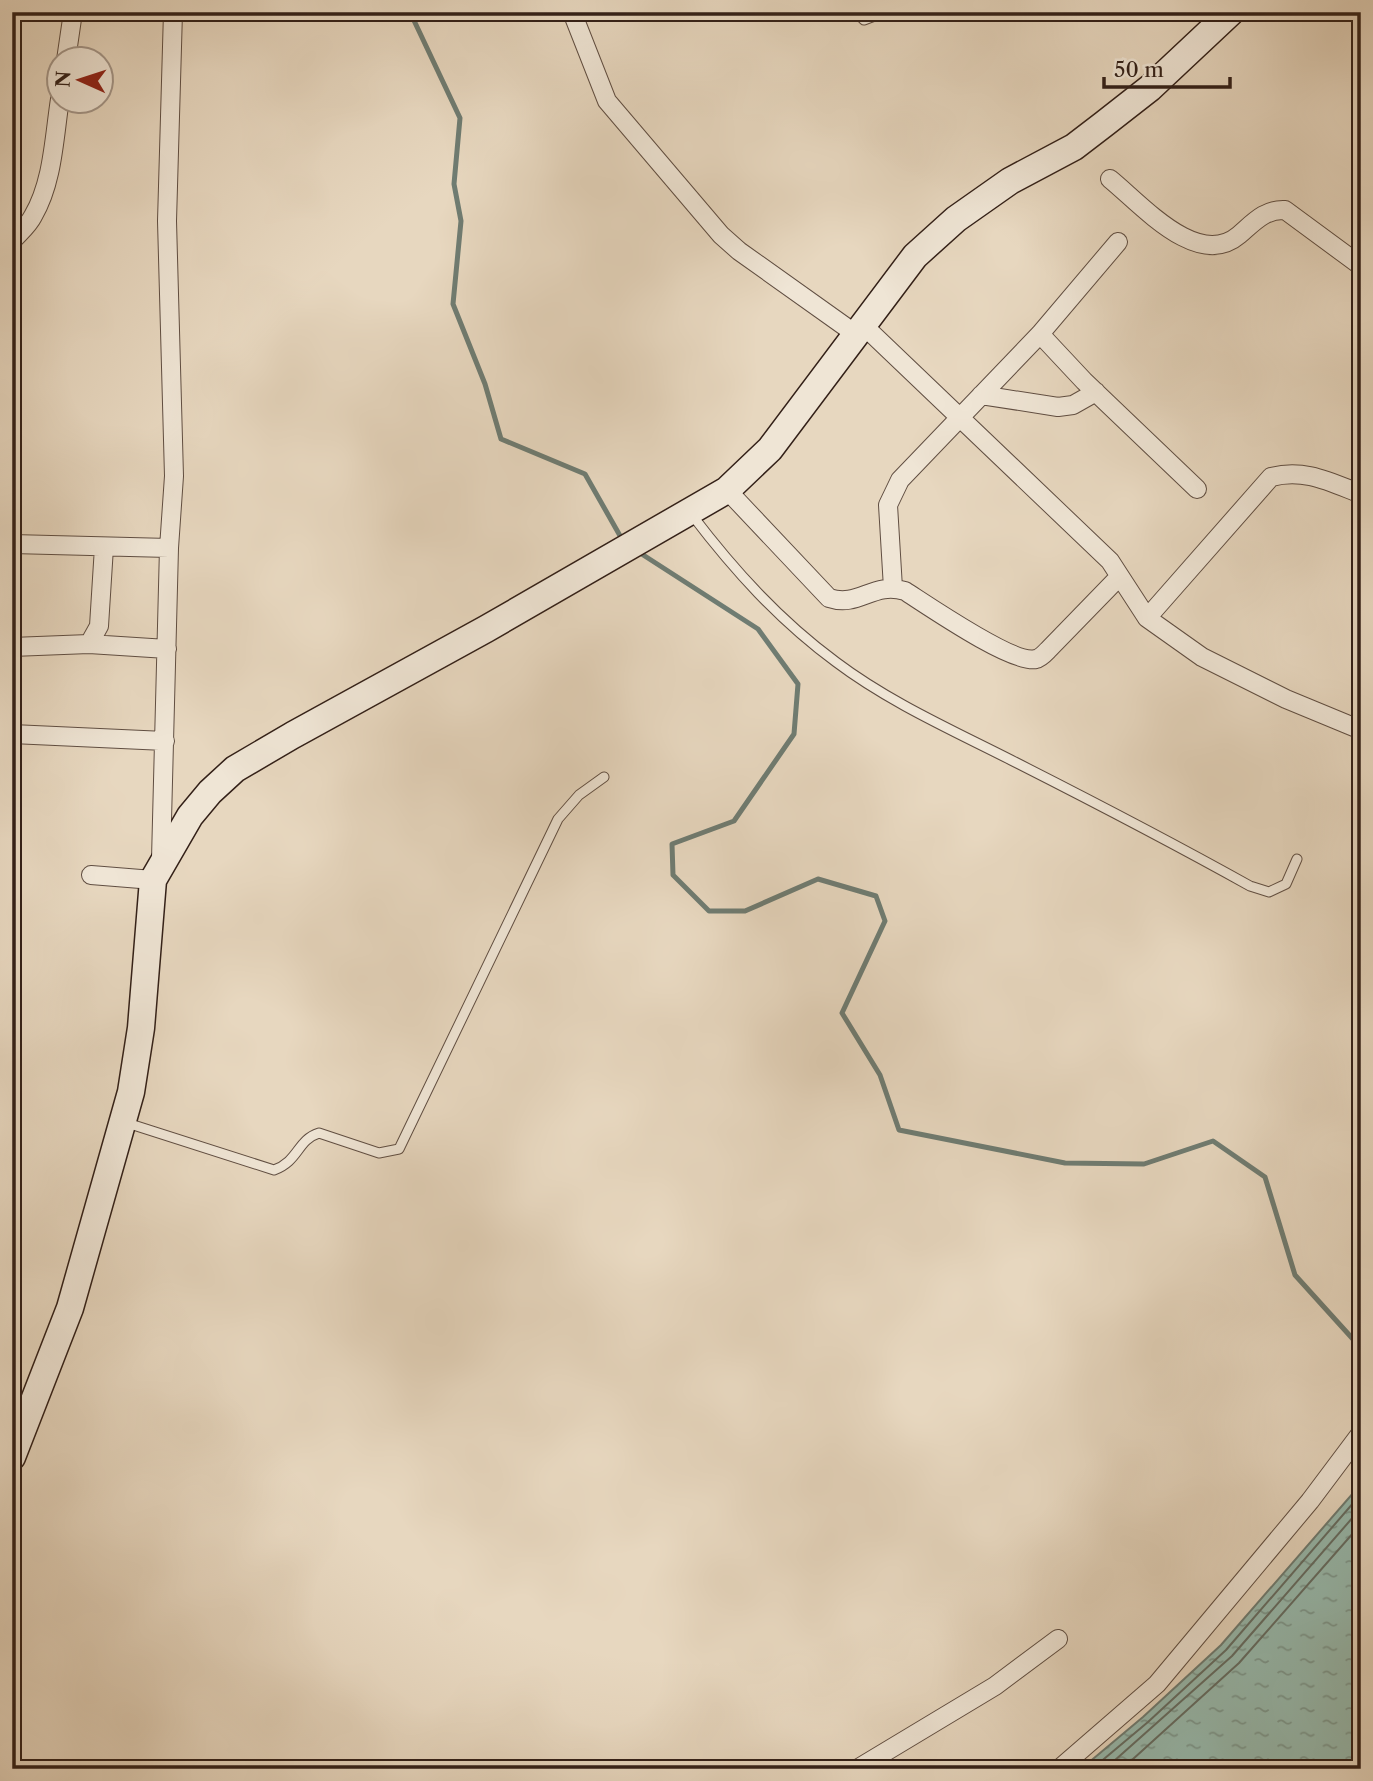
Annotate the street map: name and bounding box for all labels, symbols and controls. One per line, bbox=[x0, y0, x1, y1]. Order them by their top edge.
north arrow bbox=[46, 46, 116, 116]
scale bar bbox=[1104, 46, 1230, 90]
text: 50 m bbox=[1114, 57, 1164, 82]
text: N bbox=[52, 70, 75, 88]

